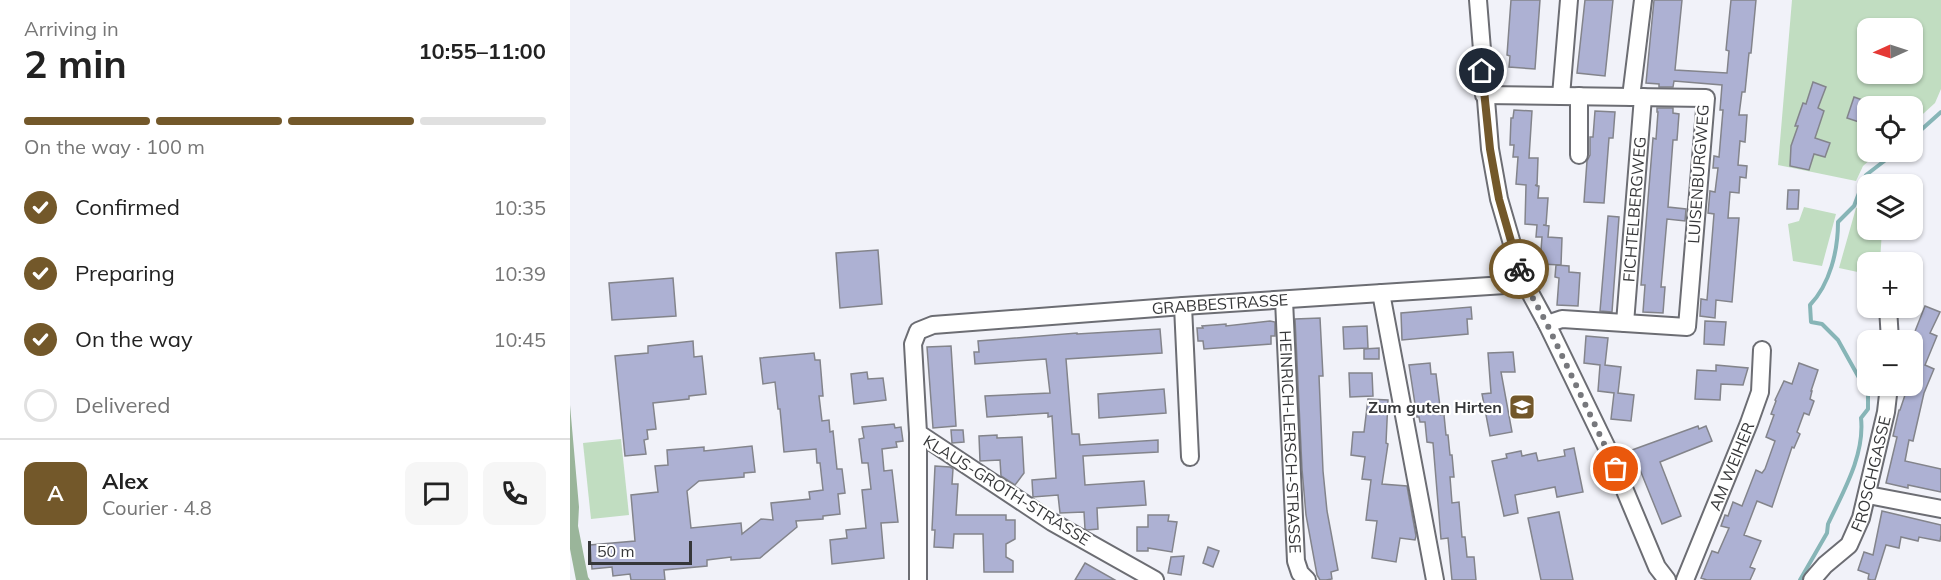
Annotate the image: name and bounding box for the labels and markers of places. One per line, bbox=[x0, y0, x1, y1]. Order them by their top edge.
pin bbox=[1456, 45, 1507, 96]
school or university icon: Zum guten Hirten bbox=[1507, 392, 1537, 422]
place label: Zum guten Hirten bbox=[1368, 397, 1502, 417]
pin bbox=[1590, 443, 1641, 494]

